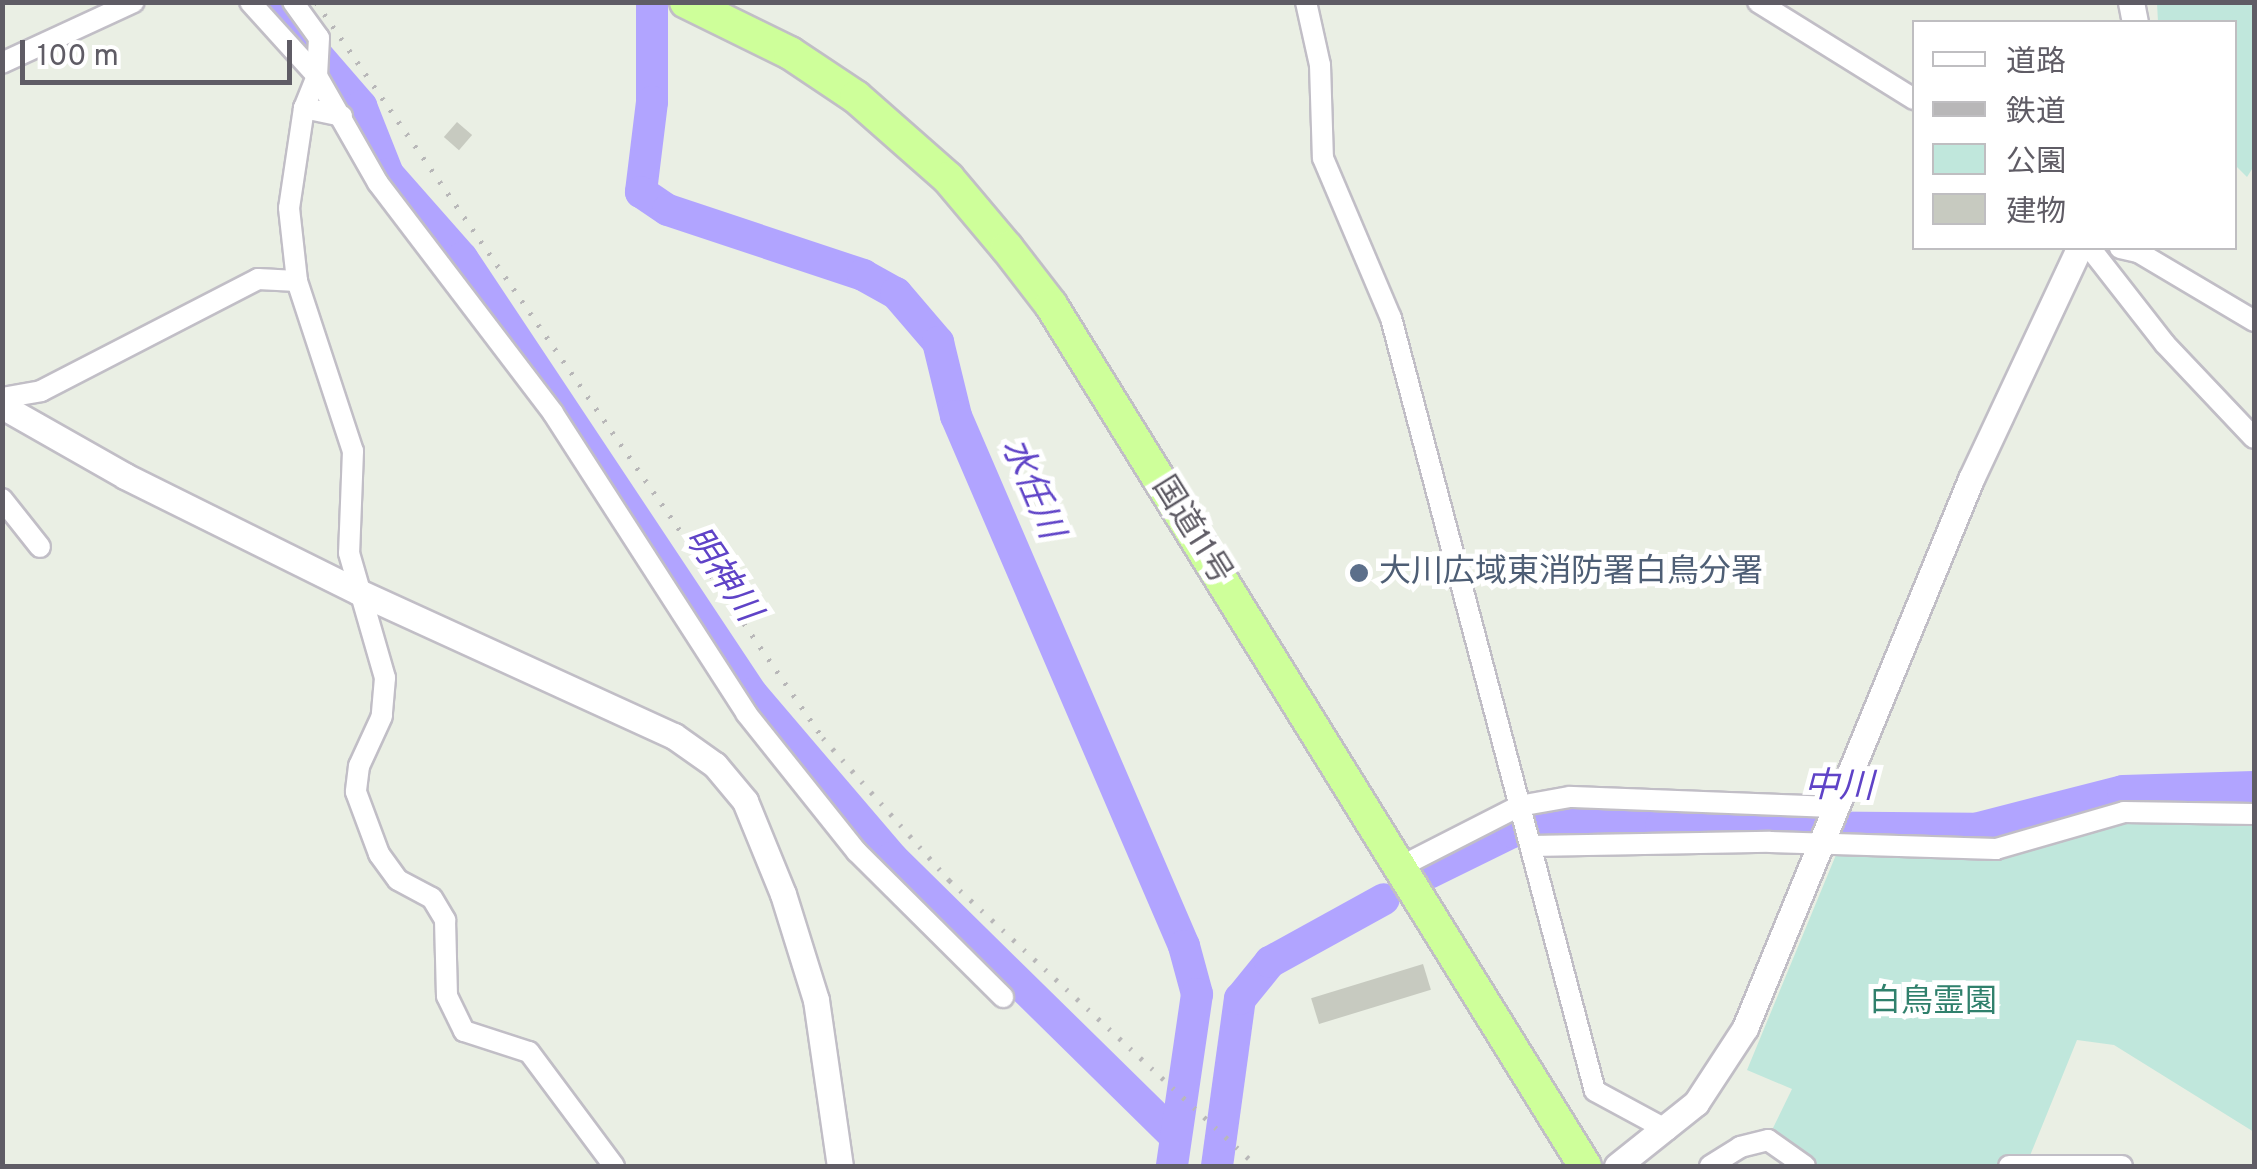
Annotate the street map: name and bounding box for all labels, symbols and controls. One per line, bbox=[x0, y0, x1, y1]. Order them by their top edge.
scale bar bbox=[25, 20, 298, 82]
legend bbox=[1912, 20, 2237, 250]
text: 100 m bbox=[37, 39, 119, 76]
text: 道路 bbox=[2006, 45, 2066, 82]
text: 鉄道 bbox=[2006, 95, 2066, 132]
text: 公園 bbox=[2006, 145, 2066, 182]
text: 建物 bbox=[2006, 195, 2066, 232]
water label: 水任川 bbox=[991, 432, 1071, 546]
street label: 国道11号 bbox=[1143, 470, 1239, 592]
water label: 明神川 bbox=[674, 520, 768, 630]
place label: 大川広域東消防署白鳥分署 bbox=[1379, 554, 1763, 592]
marker: 大川広域東消防署白鳥分署 bbox=[1348, 562, 1370, 584]
water label: 中川 bbox=[1804, 766, 1874, 810]
park label: 白鳥霊園 bbox=[1869, 984, 1997, 1022]

